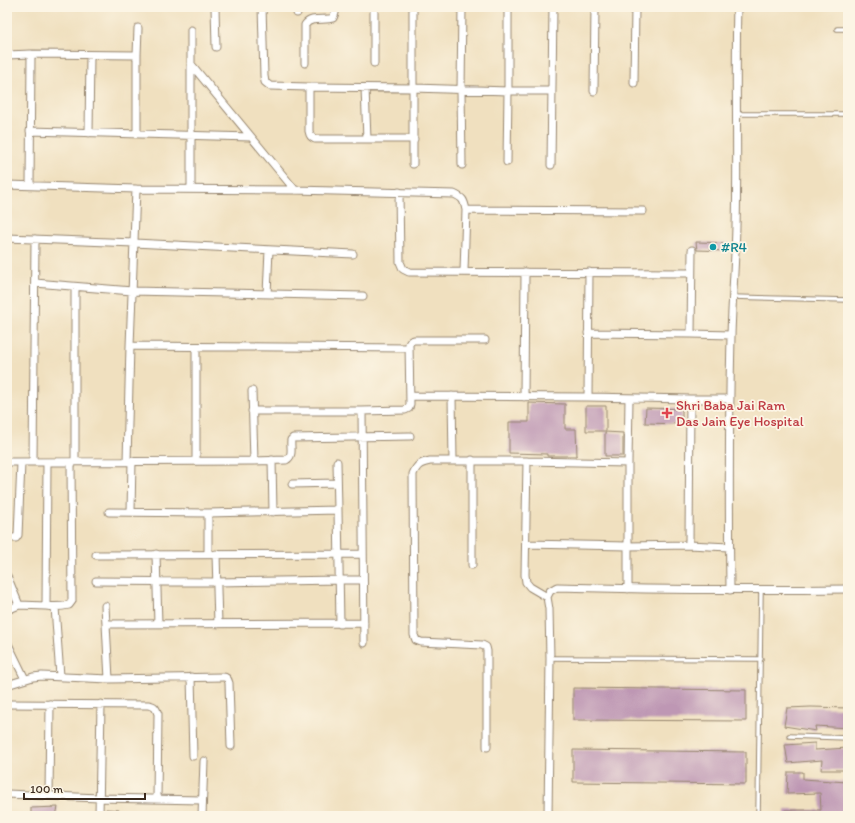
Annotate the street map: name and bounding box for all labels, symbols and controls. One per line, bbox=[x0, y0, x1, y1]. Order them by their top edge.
place label: #R4 bbox=[721, 239, 748, 256]
marker: #R4 bbox=[708, 242, 718, 252]
place label: Shri Baba Jai Ram Das Jain Eye Hospital bbox=[676, 397, 804, 430]
marker: Shri Baba Jai Ram Das Jain Eye Hospital bbox=[661, 407, 673, 419]
scale bar bbox=[24, 775, 145, 801]
text: 100 m bbox=[30, 782, 63, 796]

